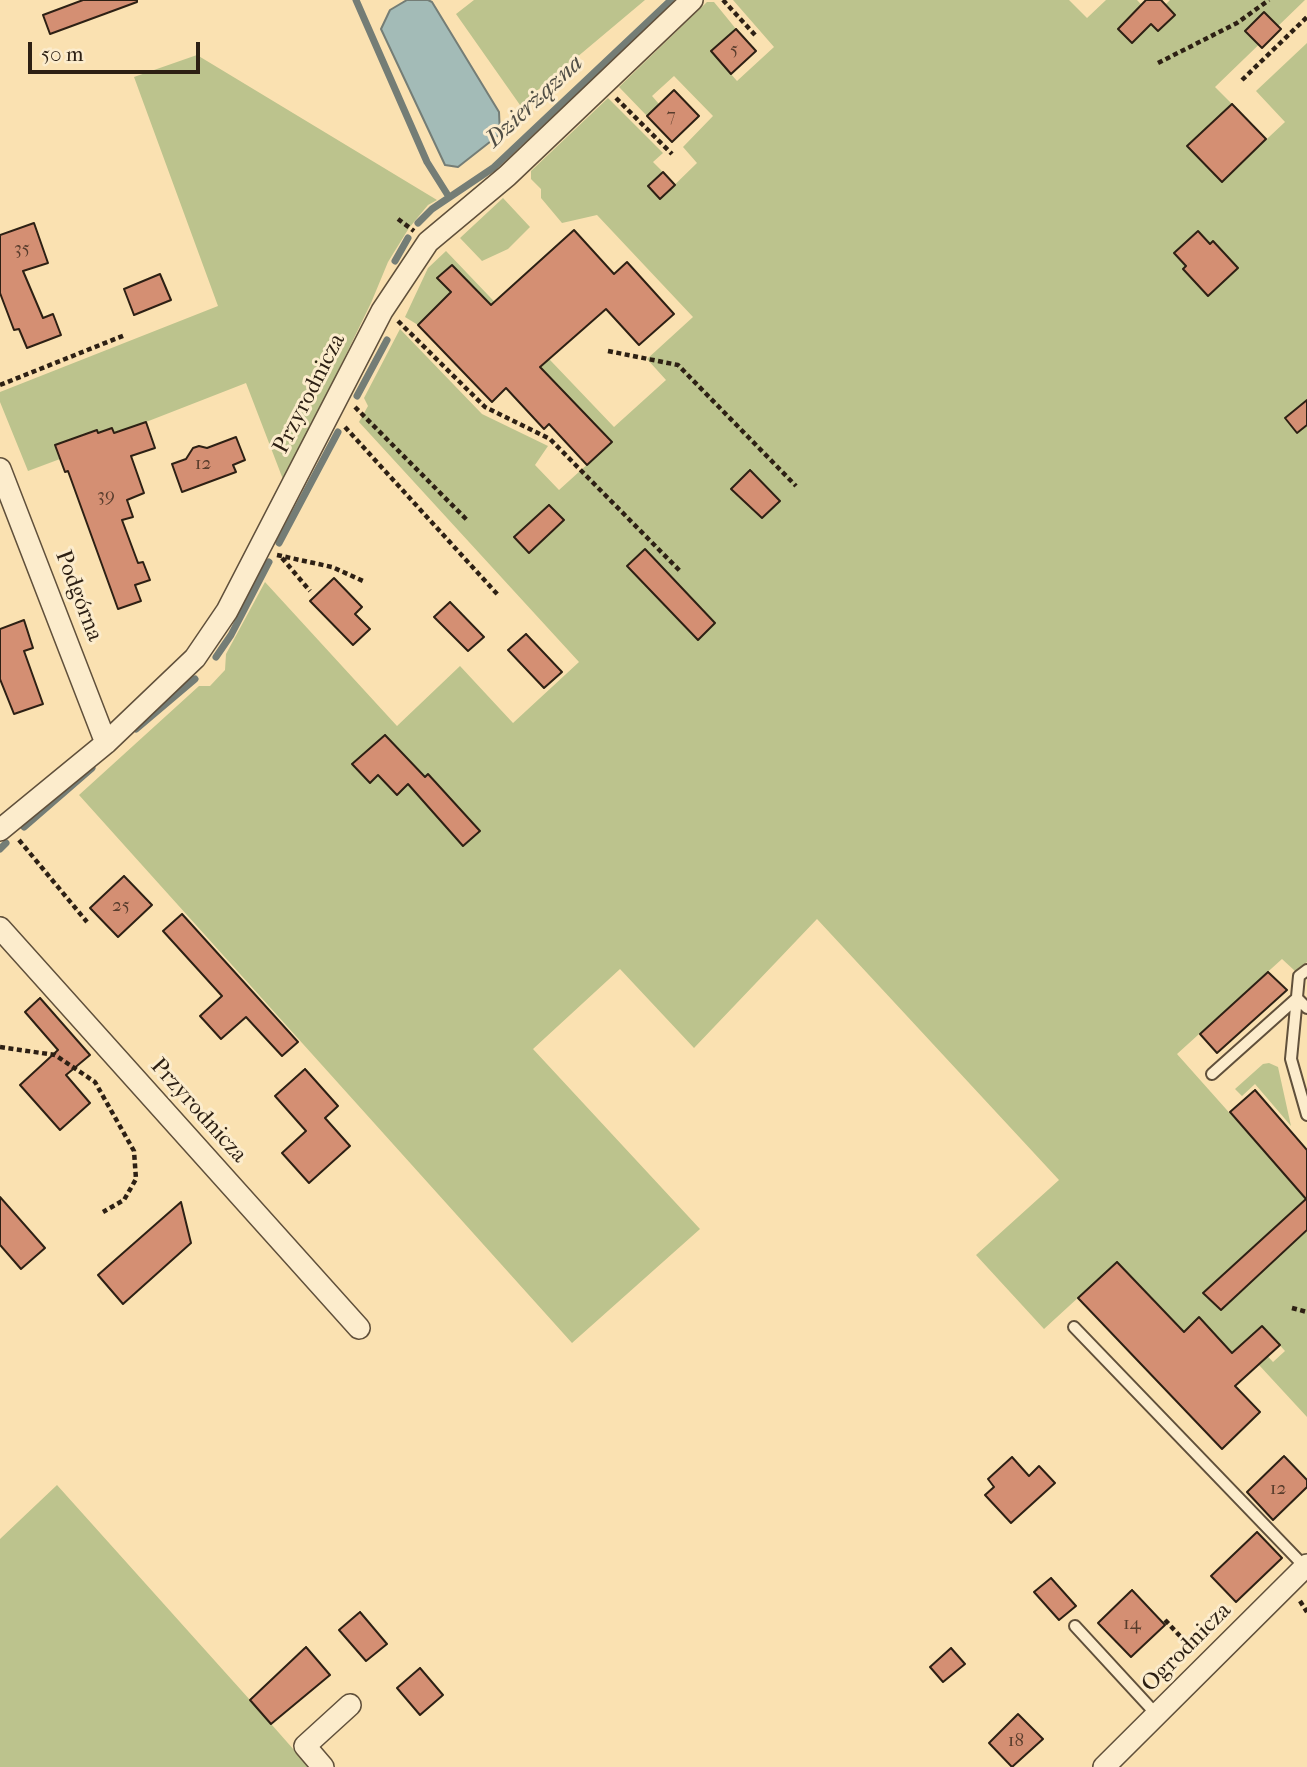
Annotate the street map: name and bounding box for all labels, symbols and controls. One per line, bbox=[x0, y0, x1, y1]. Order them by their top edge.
scale bar bbox=[32, 28, 203, 72]
house number: 5 bbox=[730, 39, 738, 61]
text: 50 m bbox=[41, 42, 84, 66]
water label: Dzierżązna bbox=[480, 50, 590, 154]
house number: 7 bbox=[666, 105, 676, 127]
house number: 35 bbox=[14, 238, 30, 260]
street label: Przyrodnicza bbox=[268, 329, 352, 459]
house number: 12 bbox=[195, 453, 211, 475]
house number: 39 bbox=[97, 485, 115, 507]
street label: Podgórna bbox=[48, 547, 108, 645]
house number: 25 bbox=[112, 895, 130, 917]
street label: Przyrodnicza bbox=[144, 1053, 252, 1169]
house number: 12 bbox=[1270, 1478, 1286, 1500]
street label: Ogrodnicza bbox=[1136, 1597, 1238, 1699]
house number: 14 bbox=[1123, 1613, 1141, 1635]
house number: 18 bbox=[1008, 1730, 1024, 1752]

